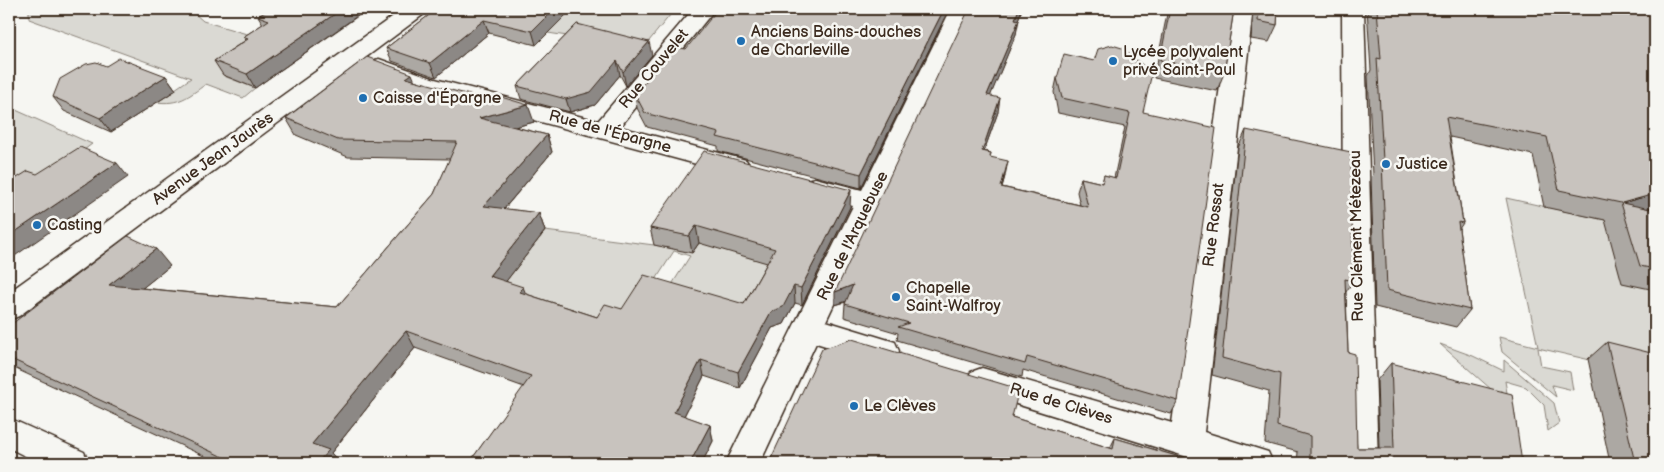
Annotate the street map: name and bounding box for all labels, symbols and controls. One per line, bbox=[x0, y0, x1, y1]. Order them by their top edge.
place label: Anciens Bains-douches de Charleville bbox=[751, 23, 921, 60]
street label: Rue Couvelet bbox=[615, 25, 693, 113]
marker: Anciens Bains-douches de Charleville bbox=[735, 35, 747, 47]
place label: Lycée polyvalent privé Saint-Paul bbox=[1123, 43, 1243, 80]
marker: Lycée polyvalent privé Saint-Paul bbox=[1107, 55, 1119, 67]
place label: Caisse d'Épargne bbox=[373, 87, 502, 108]
marker: Caisse d'Épargne bbox=[357, 92, 369, 104]
street label: Rue de l'Épargne bbox=[547, 105, 674, 158]
street label: Avenue Jean Jaurès bbox=[149, 109, 277, 209]
street label: Rue Clément Métezeau bbox=[1346, 150, 1368, 322]
place label: Justice bbox=[1396, 155, 1448, 174]
marker: Justice bbox=[1380, 158, 1392, 170]
street label: Rue de l'Arquebuse bbox=[813, 168, 893, 304]
street label: Rue Rossat bbox=[1199, 182, 1229, 268]
place label: Casting bbox=[47, 216, 102, 235]
marker: Casting bbox=[31, 219, 43, 231]
place label: Chapelle Saint-Walfroy bbox=[906, 279, 1001, 316]
marker: Chapelle Saint-Walfroy bbox=[890, 291, 902, 303]
street label: Rue de Clèves bbox=[1007, 379, 1115, 429]
place label: Le Clèves bbox=[864, 397, 936, 416]
marker: Le Clèves bbox=[848, 400, 860, 412]

